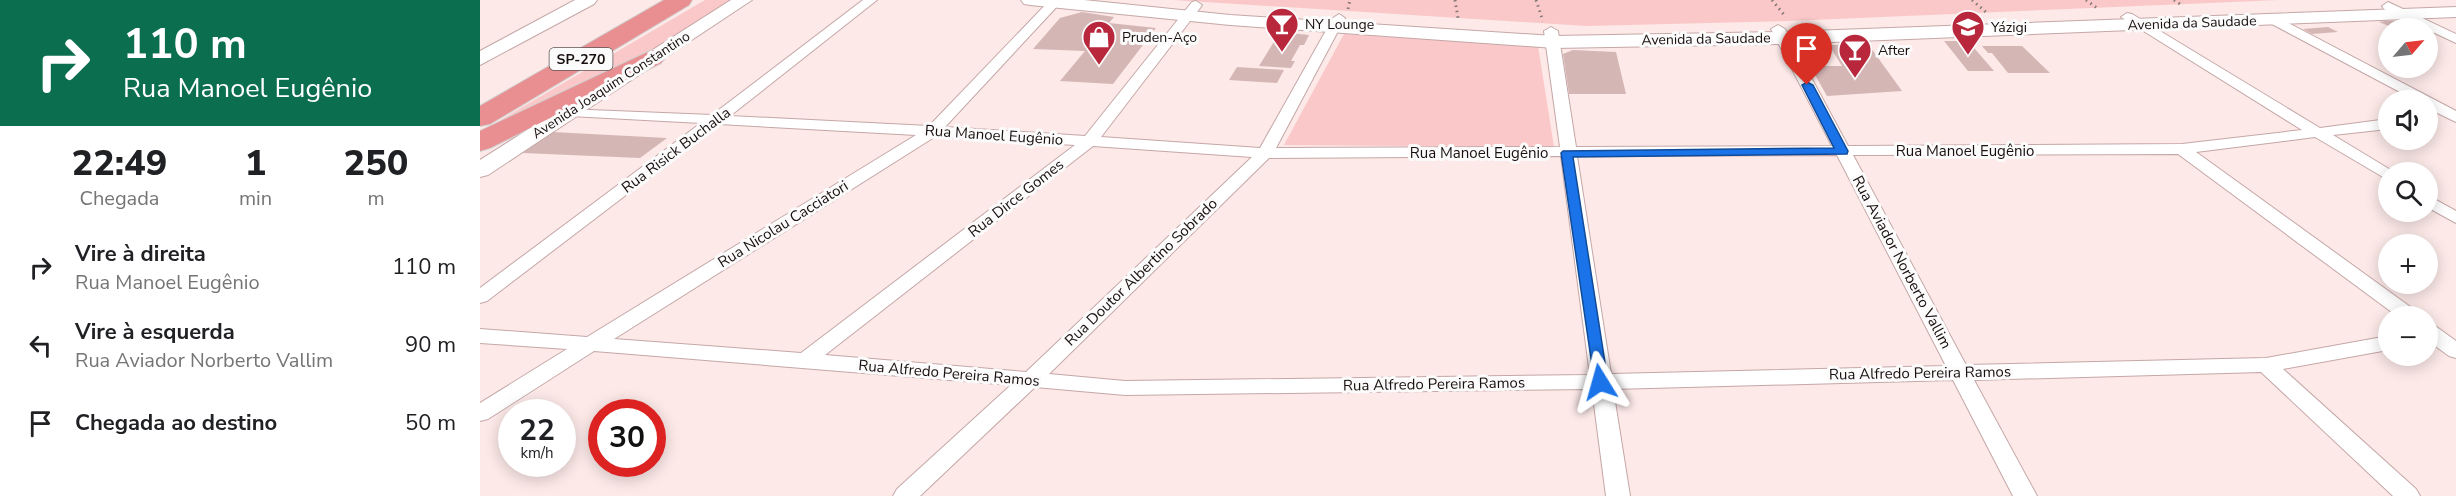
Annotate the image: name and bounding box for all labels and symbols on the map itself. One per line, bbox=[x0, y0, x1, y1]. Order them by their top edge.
bar icon: NY Lounge bbox=[1264, 6, 1300, 53]
school or university icon: Yázigi bbox=[1950, 9, 1986, 56]
street label: Avenida da Saudade bbox=[2127, 11, 2257, 35]
place label: NY Lounge bbox=[1305, 15, 1374, 34]
place label: Yázigi bbox=[1990, 18, 2027, 37]
north arrow bbox=[2378, 18, 2438, 78]
shop icon: Pruden-Aço bbox=[1081, 19, 1117, 66]
pin bbox=[1781, 23, 1832, 85]
street label: Avenida Joaquim Constantino bbox=[528, 27, 694, 143]
place label: Pruden-Aço bbox=[1122, 28, 1197, 47]
street label: Avenida da Saudade bbox=[1641, 28, 1771, 50]
bar icon: After bbox=[1837, 32, 1873, 79]
place label: After bbox=[1878, 41, 1910, 60]
road number: SP-270 bbox=[550, 48, 612, 70]
street label: Rua Risick Buchalla bbox=[617, 102, 735, 198]
street label: Rua Manoel Eugênio bbox=[924, 120, 1064, 150]
street label: Rua Manoel Eugênio bbox=[1896, 141, 2034, 161]
street label: Rua Manoel Eugênio bbox=[1410, 143, 1548, 163]
street label: Rua Dirce Gomes bbox=[964, 154, 1068, 242]
street label: Rua Aviador Norberto Vallim bbox=[1848, 172, 1956, 352]
street label: Rua Nicolau Cacciatori bbox=[714, 176, 852, 272]
street label: Rua Doutor Albertino Sobrado bbox=[1060, 194, 1222, 350]
position arrow bbox=[1568, 350, 1632, 414]
street label: Rua Alfredo Pereira Ramos bbox=[857, 355, 1041, 391]
street label: Rua Alfredo Pereira Ramos bbox=[1829, 361, 2011, 385]
street label: Rua Alfredo Pereira Ramos bbox=[1343, 372, 1525, 396]
speed limit sign: 30 bbox=[588, 399, 666, 477]

